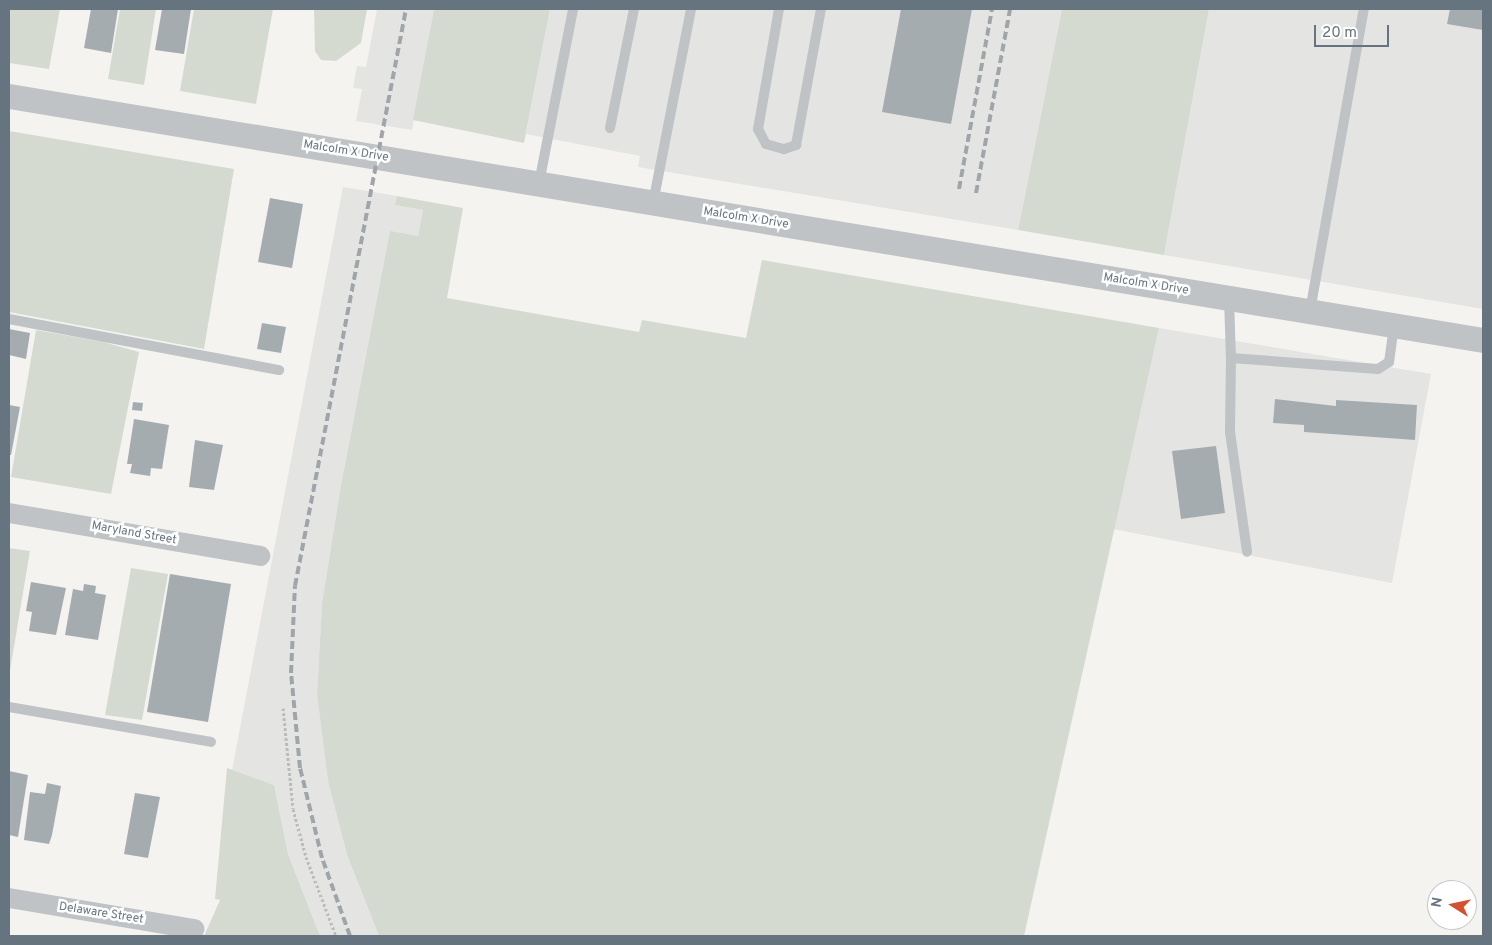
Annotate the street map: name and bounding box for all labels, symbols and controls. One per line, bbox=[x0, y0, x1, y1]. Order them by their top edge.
scale bar bbox=[1317, 15, 1392, 47]
text: 20 m bbox=[1322, 24, 1357, 43]
street label: Malcolm X Drive bbox=[302, 138, 390, 166]
street label: Malcolm X Drive bbox=[702, 205, 790, 233]
street label: Malcolm X Drive bbox=[1102, 271, 1190, 299]
street label: Maryland Street bbox=[90, 519, 178, 549]
north arrow bbox=[1427, 880, 1477, 930]
text: N bbox=[1428, 896, 1447, 909]
street label: Delaware Street bbox=[58, 900, 144, 928]

